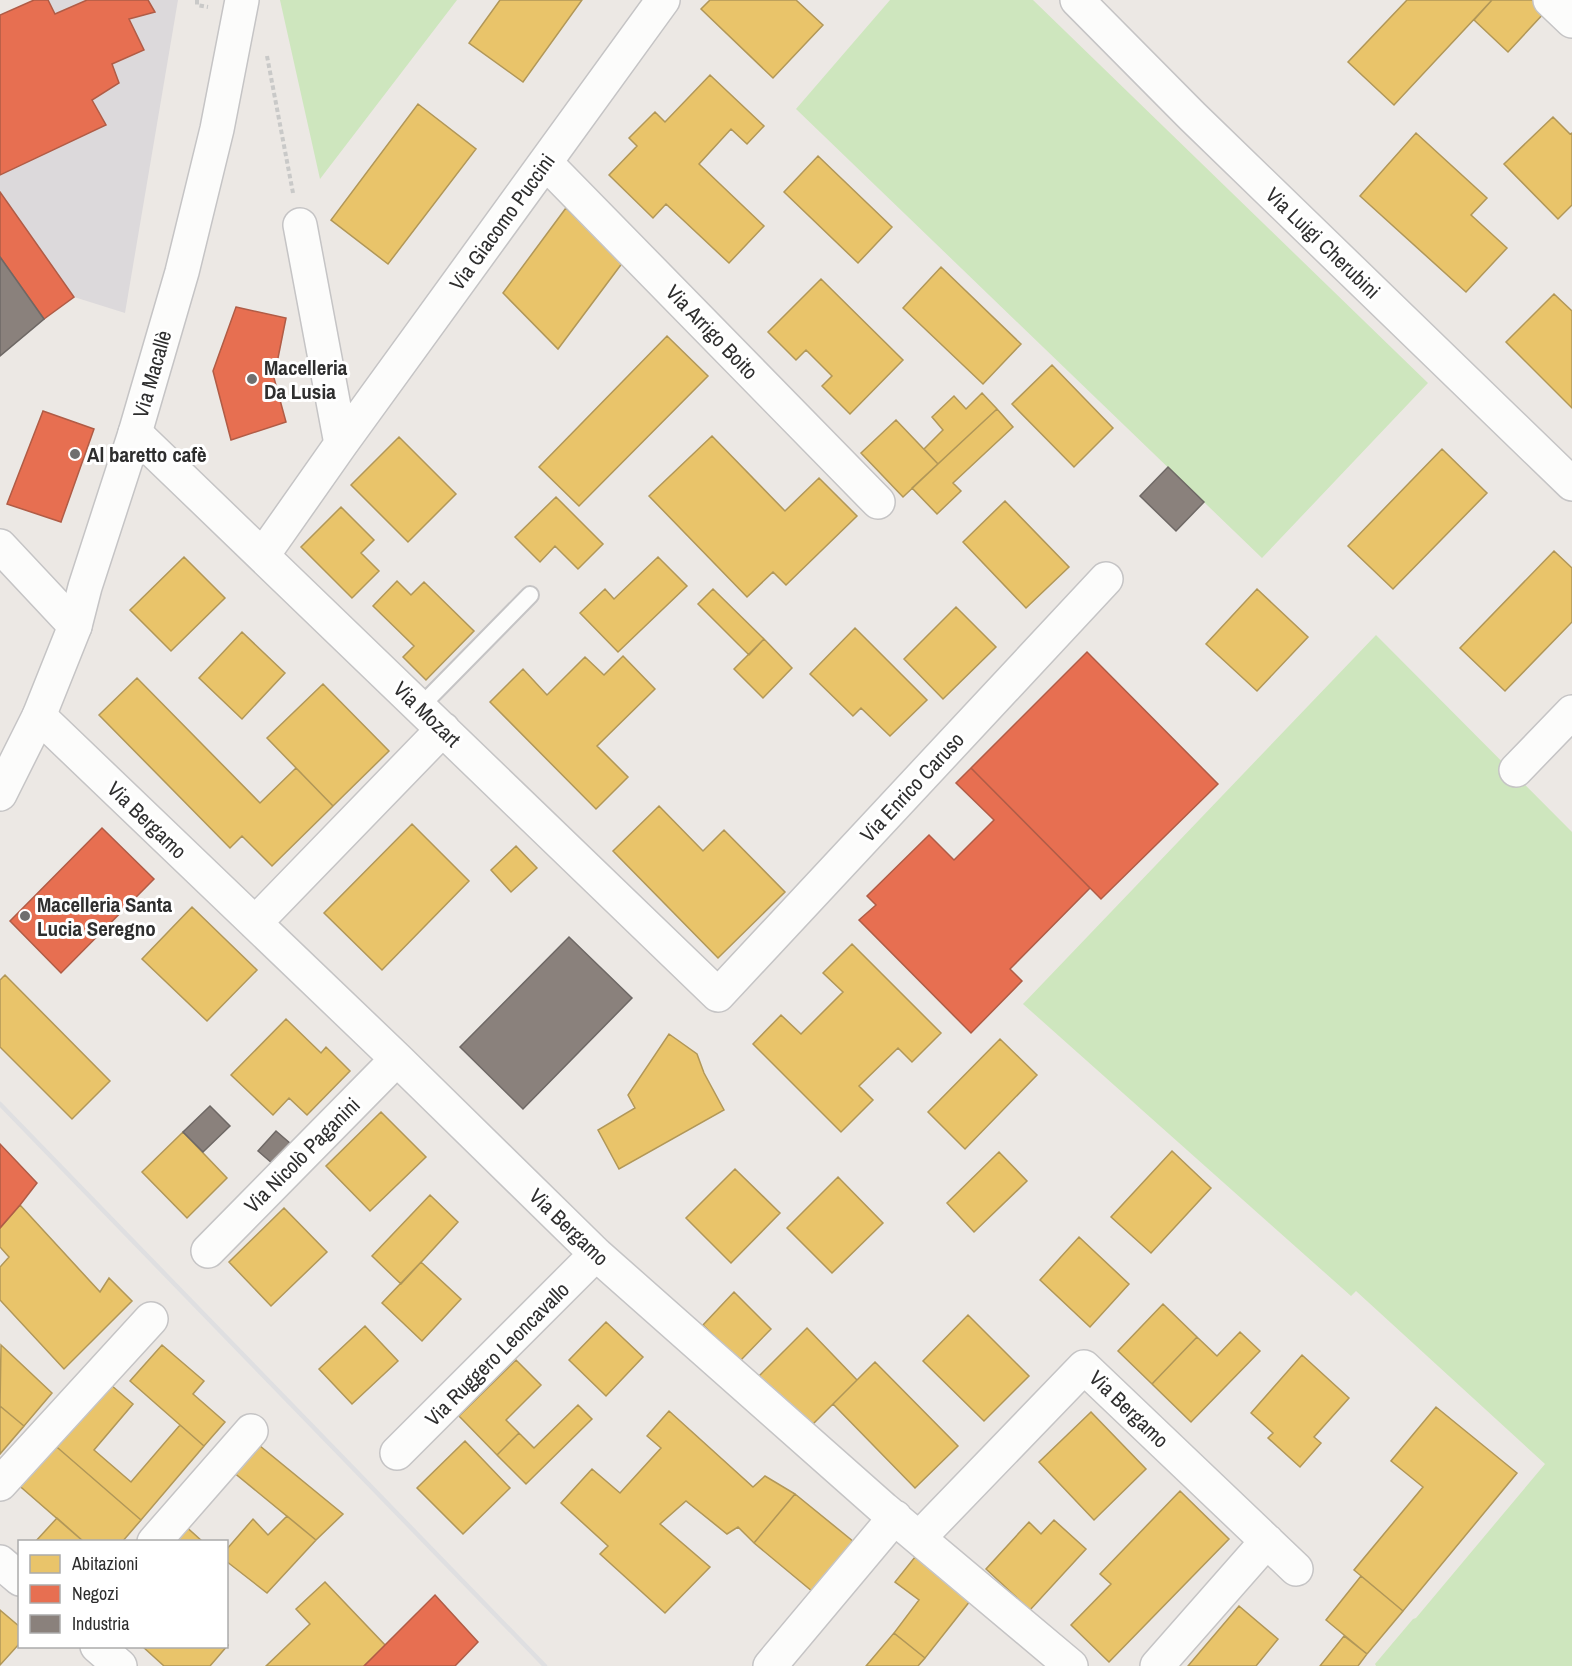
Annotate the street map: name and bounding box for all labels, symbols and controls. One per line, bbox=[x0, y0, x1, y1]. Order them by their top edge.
street label: Via Giacomo Puccini bbox=[443, 148, 561, 296]
street label: Via Luigi Cherubini bbox=[1259, 181, 1387, 305]
street label: Via Arrigo Boito bbox=[659, 278, 765, 386]
street label: Via Macallè bbox=[126, 327, 178, 421]
place label: Macelleria Da Lusia bbox=[264, 353, 348, 406]
marker: Macelleria Da Lusia bbox=[245, 372, 259, 386]
place label: Al baretto cafè bbox=[87, 440, 207, 469]
marker: Al baretto cafè bbox=[68, 447, 82, 461]
street label: Via Mozart bbox=[387, 675, 467, 753]
street label: Via Enrico Caruso bbox=[854, 726, 970, 848]
street label: Via Bergamo bbox=[101, 775, 193, 865]
place label: Macelleria Santa Lucia Seregno bbox=[37, 890, 172, 943]
marker: Macelleria Santa Lucia Seregno bbox=[18, 909, 32, 923]
street label: Via Nicolò Paganini bbox=[238, 1091, 366, 1219]
street label: Via Bergamo bbox=[523, 1182, 615, 1272]
street label: Via Ruggero Leoncavallo bbox=[418, 1275, 576, 1433]
street label: Via Bergamo bbox=[1083, 1364, 1175, 1454]
legend bbox=[18, 1540, 228, 1648]
text: Abitazioni bbox=[71, 1551, 138, 1576]
text: Negozi bbox=[72, 1581, 119, 1606]
text: Industria bbox=[72, 1611, 129, 1636]

